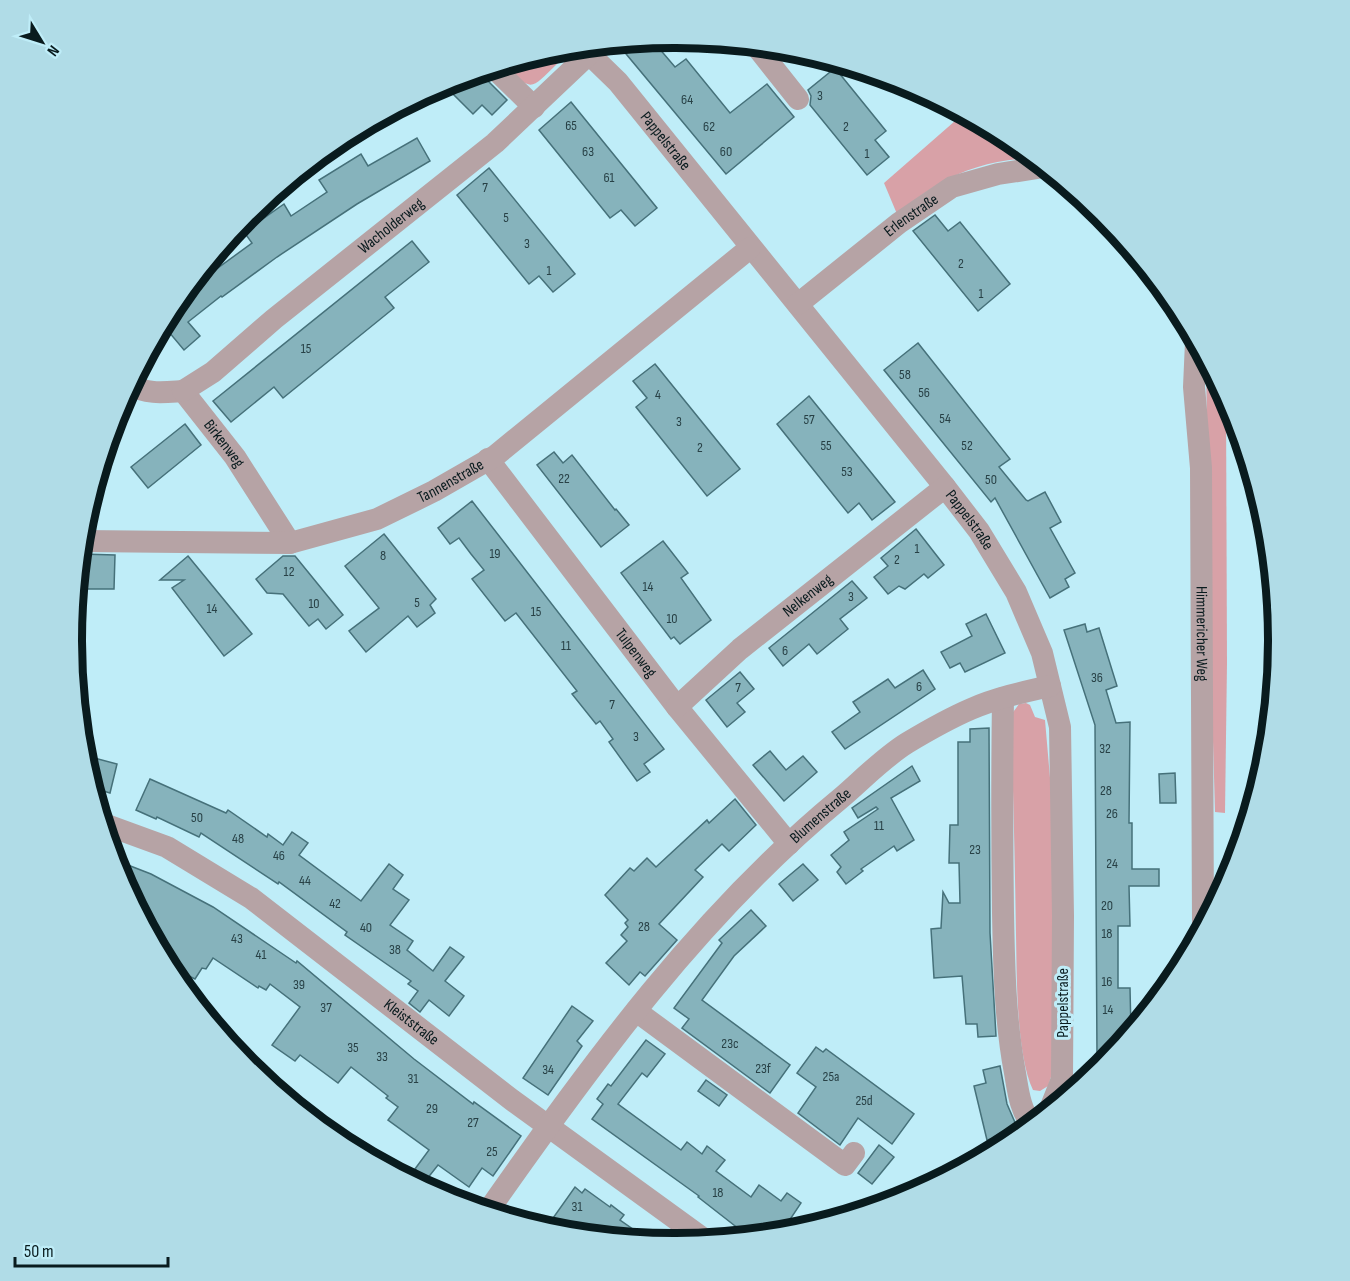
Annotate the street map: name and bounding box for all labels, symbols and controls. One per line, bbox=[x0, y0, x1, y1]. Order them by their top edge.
north arrow bbox=[12, 12, 72, 72]
text: N bbox=[43, 41, 63, 60]
house number: 3 bbox=[817, 87, 823, 104]
house number: 64 bbox=[681, 91, 693, 108]
street label: Pappelstraße bbox=[636, 108, 695, 174]
house number: 65 bbox=[565, 117, 577, 134]
house number: 62 bbox=[703, 118, 715, 135]
house number: 2 bbox=[843, 118, 849, 135]
house number: 63 bbox=[582, 143, 594, 160]
house number: 60 bbox=[720, 143, 732, 160]
house number: 1 bbox=[865, 145, 870, 162]
house number: 61 bbox=[603, 169, 615, 186]
house number: 7 bbox=[482, 179, 488, 196]
street label: Erlenstraße bbox=[880, 190, 942, 241]
street label: Wacholderweg bbox=[354, 194, 428, 258]
house number: 5 bbox=[503, 209, 509, 226]
house number: 3 bbox=[524, 235, 530, 252]
house number: 2 bbox=[958, 255, 964, 272]
house number: 1 bbox=[547, 262, 552, 279]
house number: 1 bbox=[979, 285, 984, 302]
house number: 15 bbox=[301, 340, 312, 357]
house number: 58 bbox=[899, 366, 911, 383]
house number: 56 bbox=[918, 384, 930, 401]
house number: 4 bbox=[655, 386, 661, 403]
house number: 54 bbox=[939, 410, 951, 427]
house number: 57 bbox=[803, 411, 815, 428]
house number: 3 bbox=[676, 413, 682, 430]
street label: Birkenweg bbox=[200, 416, 249, 471]
house number: 55 bbox=[820, 437, 832, 454]
house number: 52 bbox=[961, 437, 973, 454]
house number: 2 bbox=[697, 439, 703, 456]
street label: Tannenstraße bbox=[414, 455, 487, 507]
house number: 53 bbox=[841, 463, 853, 480]
house number: 22 bbox=[558, 470, 570, 487]
house number: 50 bbox=[985, 471, 997, 488]
street label: Pappelstraße bbox=[941, 486, 998, 553]
house number: 1 bbox=[915, 540, 920, 557]
house number: 19 bbox=[489, 545, 501, 562]
house number: 8 bbox=[380, 547, 386, 564]
house number: 2 bbox=[894, 551, 900, 568]
house number: 12 bbox=[284, 563, 295, 580]
street label: Nelkenweg bbox=[779, 570, 837, 621]
house number: 14 bbox=[643, 578, 654, 595]
street label: Himmericher Weg bbox=[1192, 586, 1211, 681]
house number: 3 bbox=[848, 588, 854, 605]
house number: 5 bbox=[414, 594, 420, 611]
house number: 10 bbox=[308, 595, 320, 612]
house number: 14 bbox=[207, 600, 218, 617]
house number: 15 bbox=[531, 603, 542, 620]
house number: 10 bbox=[666, 610, 678, 627]
street label: Tulpenweg bbox=[611, 625, 661, 681]
house number: 11 bbox=[561, 637, 571, 654]
house number: 6 bbox=[782, 642, 788, 659]
house number: 36 bbox=[1091, 669, 1103, 686]
house number: 6 bbox=[916, 678, 922, 695]
house number: 7 bbox=[735, 679, 741, 696]
house number: 7 bbox=[609, 696, 615, 713]
house number: 3 bbox=[633, 728, 639, 745]
house number: 32 bbox=[1099, 740, 1111, 757]
house number: 28 bbox=[1100, 782, 1112, 799]
street label: Blumenstraße bbox=[786, 784, 855, 847]
house number: 26 bbox=[1106, 805, 1118, 822]
house number: 50 bbox=[191, 809, 203, 826]
house number: 11 bbox=[874, 817, 884, 834]
house number: 48 bbox=[232, 830, 244, 847]
house number: 23 bbox=[969, 841, 981, 858]
house number: 46 bbox=[273, 847, 285, 864]
house number: 24 bbox=[1106, 855, 1118, 872]
house number: 44 bbox=[299, 872, 311, 889]
house number: 42 bbox=[329, 895, 341, 912]
house number: 20 bbox=[1101, 897, 1113, 914]
house number: 28 bbox=[638, 918, 650, 935]
house number: 40 bbox=[360, 919, 372, 936]
house number: 18 bbox=[1101, 925, 1113, 942]
house number: 43 bbox=[231, 930, 243, 947]
house number: 38 bbox=[389, 941, 401, 958]
house number: 41 bbox=[256, 946, 266, 963]
street label: Pappelstraße bbox=[1054, 968, 1073, 1038]
house number: 16 bbox=[1101, 973, 1113, 990]
house number: 39 bbox=[293, 976, 305, 993]
street label: Kleiststraße bbox=[380, 995, 443, 1049]
house number: 37 bbox=[320, 999, 332, 1016]
house number: 14 bbox=[1103, 1001, 1114, 1018]
house number: 23c bbox=[721, 1035, 739, 1052]
house number: 35 bbox=[347, 1039, 359, 1056]
house number: 33 bbox=[376, 1048, 388, 1065]
house number: 23f bbox=[755, 1060, 772, 1077]
house number: 34 bbox=[542, 1061, 554, 1078]
house number: 25a bbox=[823, 1068, 839, 1085]
house number: 31 bbox=[408, 1070, 418, 1087]
house number: 25d bbox=[855, 1092, 873, 1109]
house number: 29 bbox=[426, 1100, 438, 1117]
house number: 27 bbox=[467, 1114, 479, 1131]
house number: 25 bbox=[486, 1143, 498, 1160]
house number: 18 bbox=[712, 1184, 724, 1201]
house number: 31 bbox=[572, 1198, 582, 1215]
scale bar bbox=[15, 1230, 168, 1268]
text: 50 m bbox=[24, 1241, 54, 1262]

